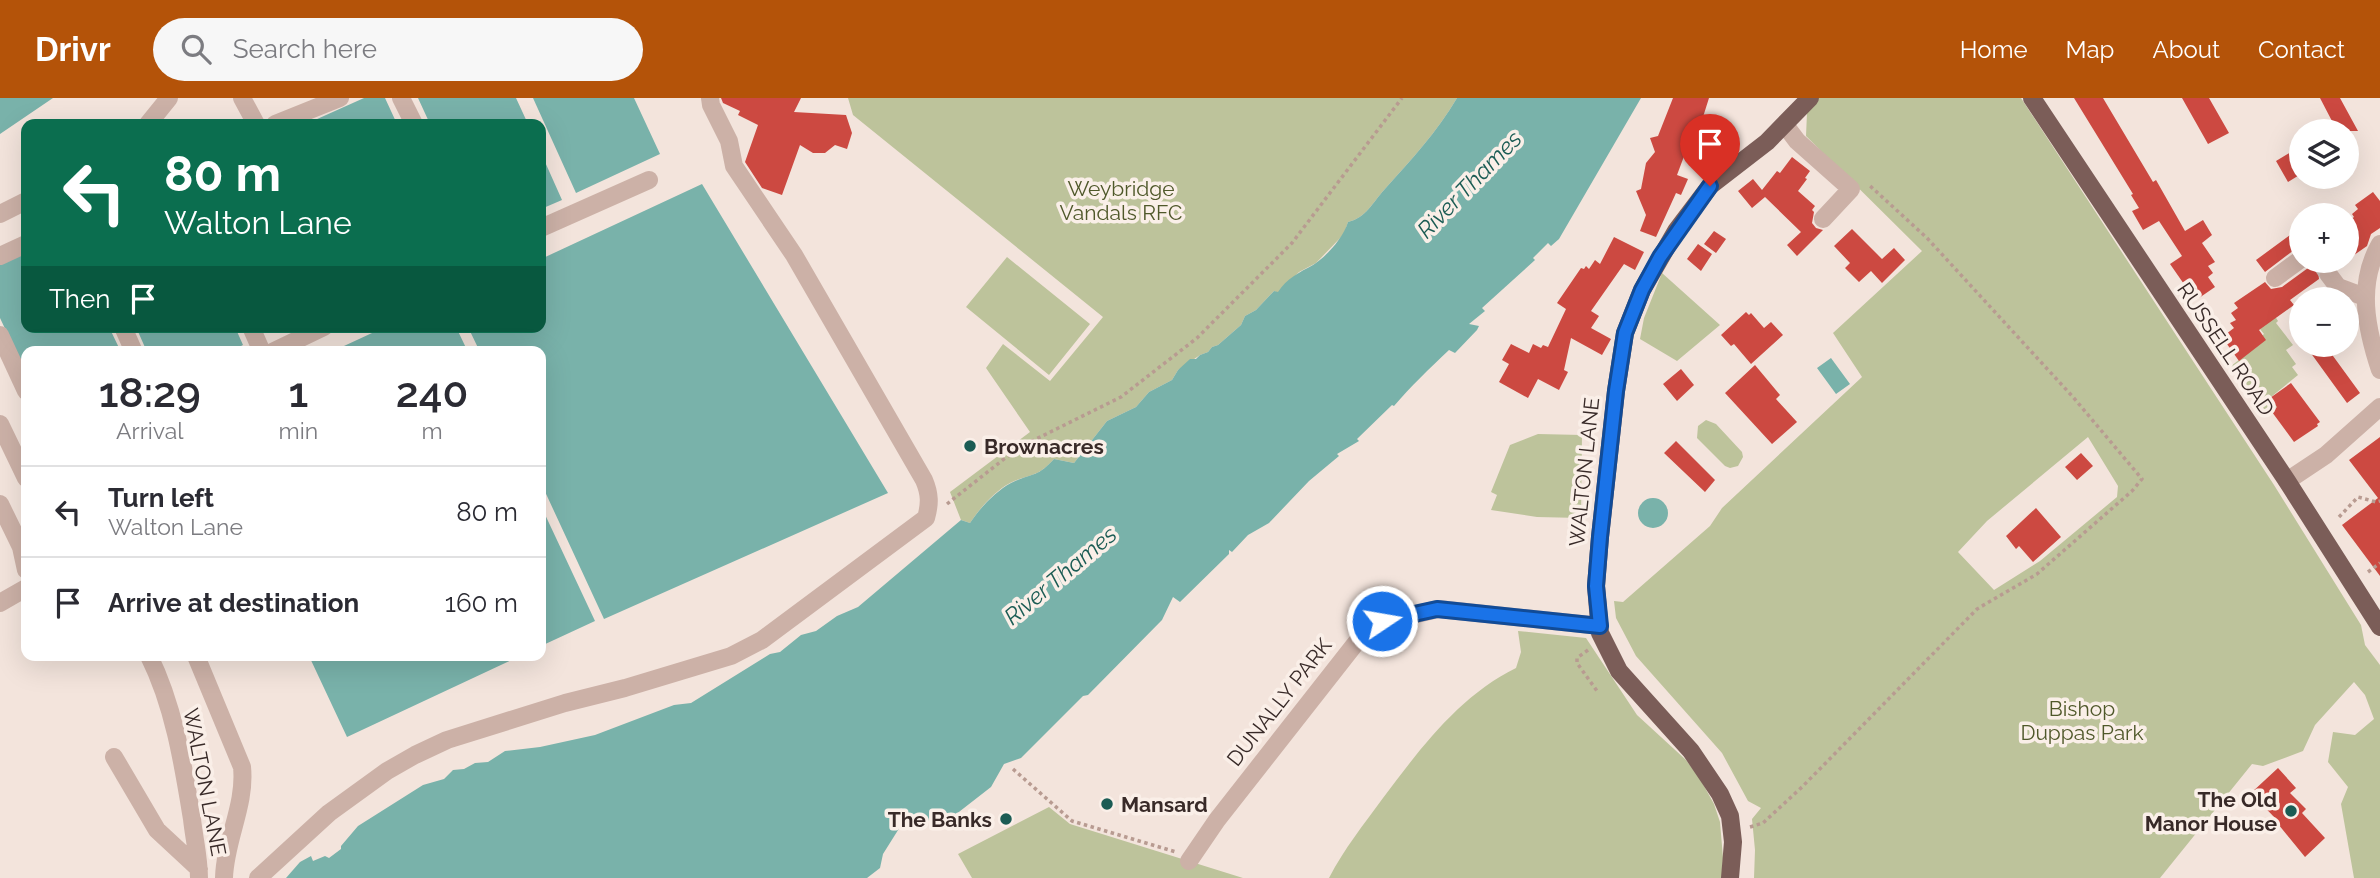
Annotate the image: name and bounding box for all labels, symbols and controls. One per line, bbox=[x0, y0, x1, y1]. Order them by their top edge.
search box bbox=[153, 18, 643, 81]
text: Drivr bbox=[35, 30, 111, 69]
icon: search bbox=[177, 30, 215, 68]
text: Search here bbox=[233, 34, 377, 64]
text: Home bbox=[1960, 35, 2028, 64]
text: Map bbox=[2066, 35, 2114, 64]
text: About bbox=[2152, 35, 2220, 64]
text: Contact bbox=[2258, 35, 2345, 64]
pin bbox=[1680, 114, 1740, 186]
map controls bbox=[2289, 119, 2359, 357]
button: layers bbox=[2289, 119, 2359, 189]
water label: River Thames bbox=[1411, 125, 1527, 243]
icon: arrive bbox=[1691, 125, 1729, 163]
text: 80 m bbox=[164, 145, 281, 202]
icon: left bbox=[49, 147, 140, 238]
park label: Weybridge Vandals RFC bbox=[1060, 176, 1182, 225]
button: + bbox=[2289, 203, 2359, 273]
text: Walton Lane bbox=[164, 204, 352, 241]
street label: RUSSELL ROAD bbox=[2172, 278, 2280, 420]
icon: arrive bbox=[124, 280, 162, 318]
text: Then bbox=[49, 284, 110, 314]
button: − bbox=[2289, 287, 2359, 357]
text: 18:29 bbox=[99, 368, 201, 417]
text: 1 bbox=[288, 368, 308, 417]
text: 240 bbox=[396, 368, 468, 417]
street label: WALTON LANE bbox=[1564, 396, 1604, 548]
text: Arrival bbox=[116, 417, 184, 444]
text: min bbox=[279, 417, 318, 444]
text: m bbox=[421, 417, 443, 444]
place label: Brownacres bbox=[984, 434, 1104, 459]
marker: Brownacres bbox=[962, 438, 978, 454]
text: Turn left bbox=[108, 483, 214, 513]
icon: left bbox=[49, 493, 87, 531]
text: 80 m bbox=[456, 497, 518, 527]
text: Walton Lane bbox=[108, 513, 243, 540]
water label: River Thames bbox=[998, 520, 1122, 630]
icon: arrive bbox=[49, 584, 87, 622]
position arrow bbox=[1345, 584, 1419, 658]
text: Arrive at destination bbox=[108, 588, 359, 618]
text: 160 m bbox=[445, 588, 518, 618]
street label: DUNALLY PARK bbox=[1221, 633, 1337, 771]
park label: Bishop Duppas Park bbox=[2020, 696, 2144, 745]
street label: WALTON LANE bbox=[178, 706, 232, 858]
place label: The Old Manor House bbox=[2145, 787, 2277, 836]
place label: Mansard bbox=[1121, 792, 1208, 817]
marker: Mansard bbox=[1099, 796, 1115, 812]
marker: The Old Manor House bbox=[2283, 803, 2299, 819]
place label: The Banks bbox=[888, 807, 992, 832]
marker: The Banks bbox=[998, 811, 1014, 827]

